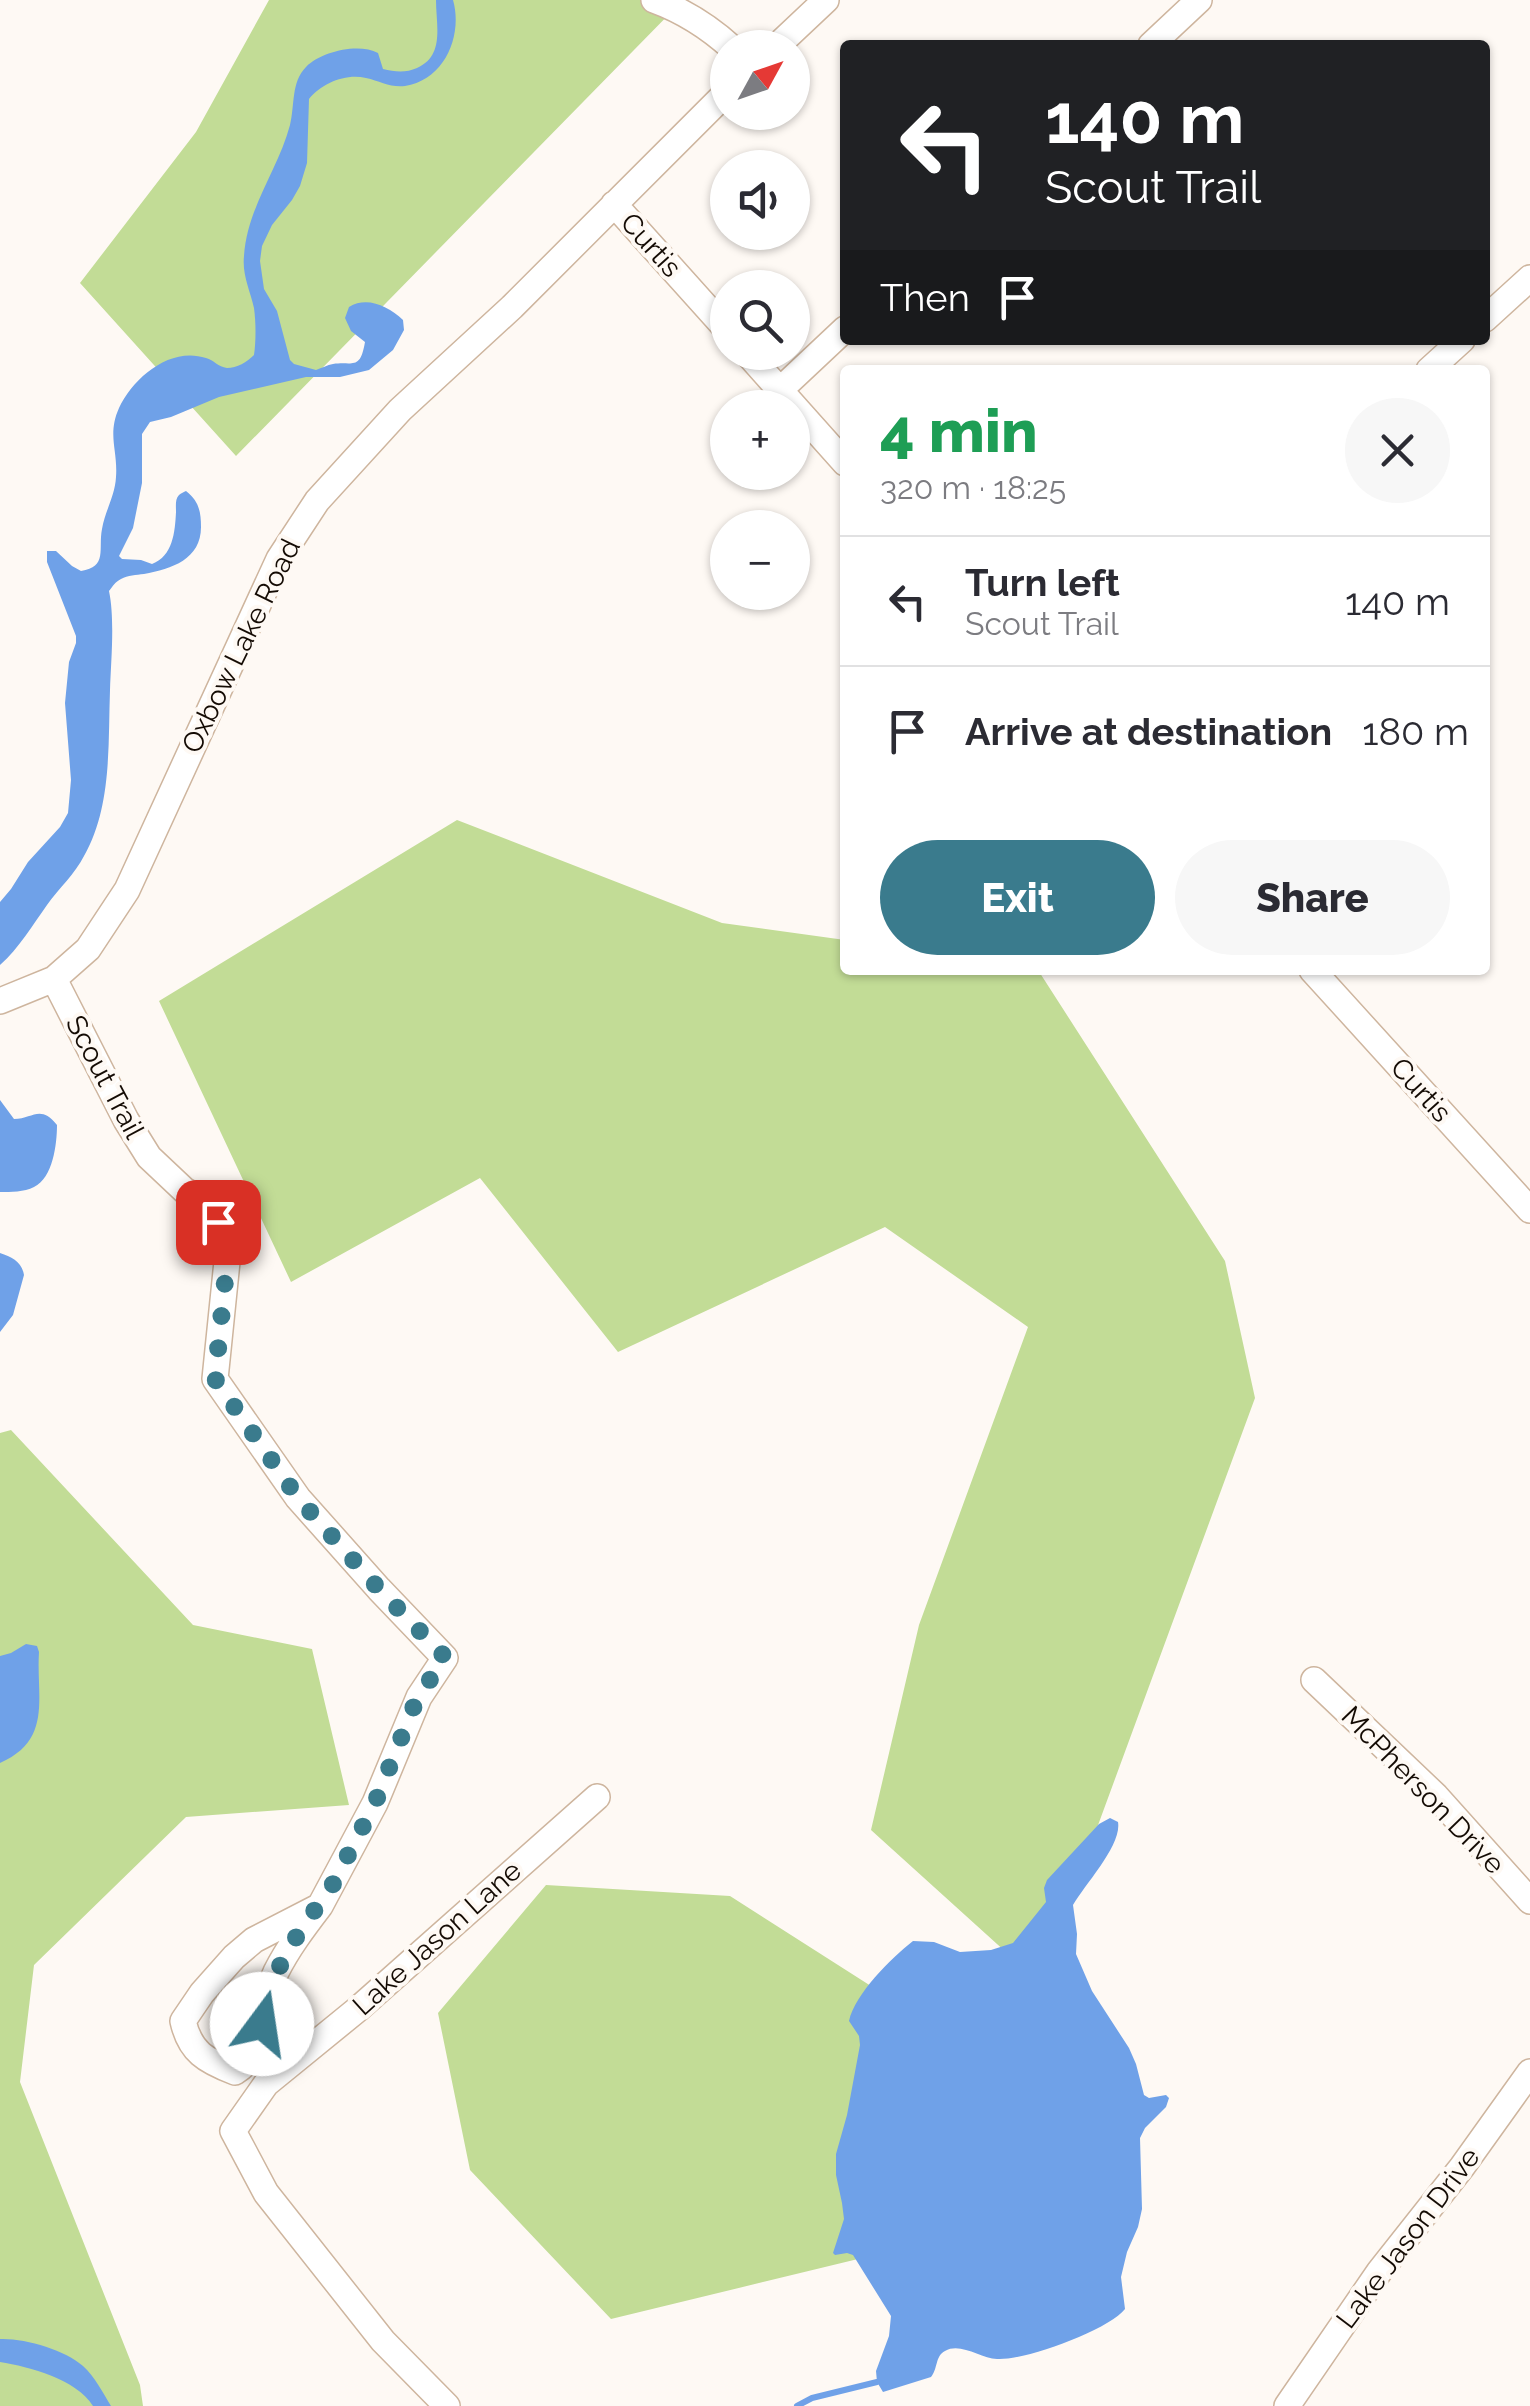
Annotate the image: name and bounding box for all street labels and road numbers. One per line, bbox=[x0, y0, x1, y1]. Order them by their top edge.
street label: Curtis bbox=[614, 206, 688, 284]
street label: Oxbow Lake Road bbox=[175, 534, 307, 758]
street label: Scout Trail bbox=[59, 1010, 151, 1144]
street label: Curtis bbox=[1384, 1051, 1458, 1129]
street label: McPherson Drive bbox=[1335, 1699, 1511, 1881]
street label: Lake Jason Lane bbox=[346, 1854, 528, 2022]
street label: Lake Jason Drive bbox=[1329, 2141, 1487, 2335]

